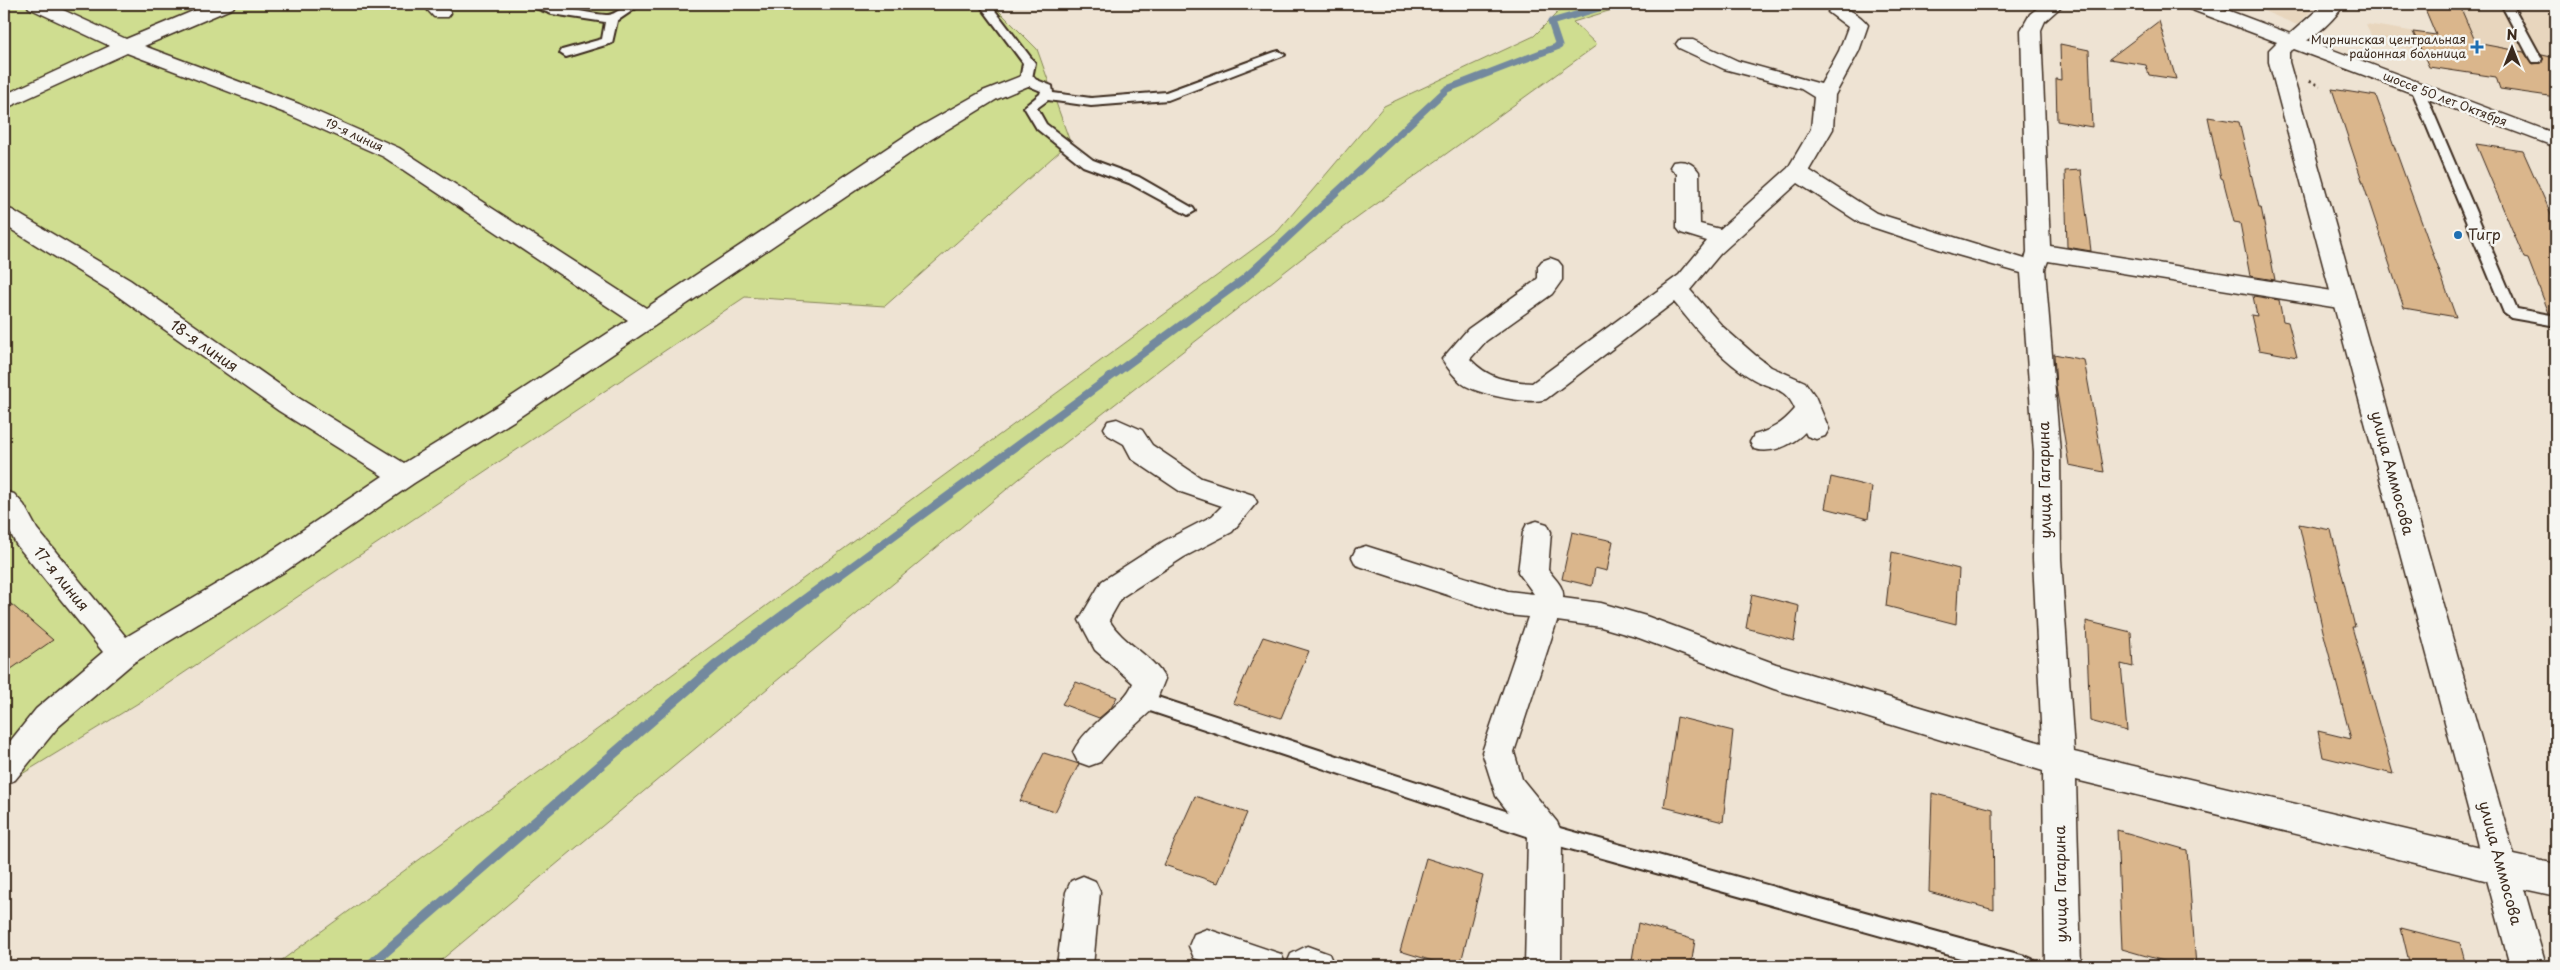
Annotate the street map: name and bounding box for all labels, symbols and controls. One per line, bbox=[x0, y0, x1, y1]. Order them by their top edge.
north arrow bbox=[2488, 22, 2538, 72]
text: N bbox=[2506, 24, 2518, 45]
place label: Мирнинская центральная районная больница bbox=[2311, 30, 2466, 62]
marker: Мирнинская центральная районная больница bbox=[2470, 40, 2484, 54]
street label: шоссе 50 лет Октября bbox=[2381, 66, 2510, 130]
street label: 19-я линия bbox=[322, 113, 387, 155]
place label: Тигр bbox=[2468, 222, 2501, 245]
marker: Тигр bbox=[2452, 229, 2464, 241]
street label: 18-я линия bbox=[166, 313, 244, 377]
street label: улица Аммосова bbox=[2366, 408, 2421, 538]
street label: улица Гагарина bbox=[2031, 421, 2056, 539]
street label: 17-я линия bbox=[29, 541, 96, 615]
street label: улица Аммосова bbox=[2474, 798, 2529, 928]
street label: улица Гагарина bbox=[2047, 825, 2072, 943]

